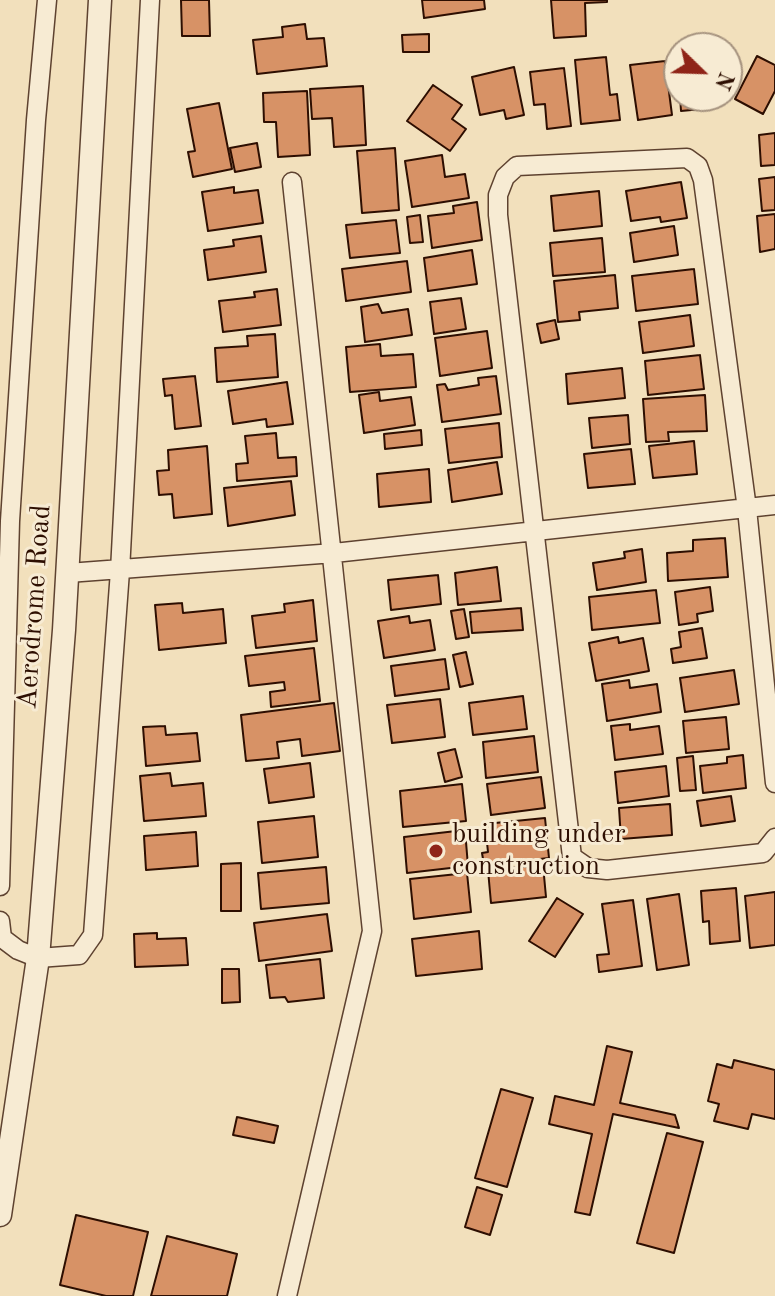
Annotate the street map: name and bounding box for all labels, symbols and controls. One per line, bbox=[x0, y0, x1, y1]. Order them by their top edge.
north arrow bbox=[663, 32, 743, 112]
text: N bbox=[710, 69, 737, 93]
street label: Aerodrome Road bbox=[11, 504, 59, 710]
place label: building under construction bbox=[452, 818, 626, 884]
marker: building under construction bbox=[427, 842, 445, 860]

